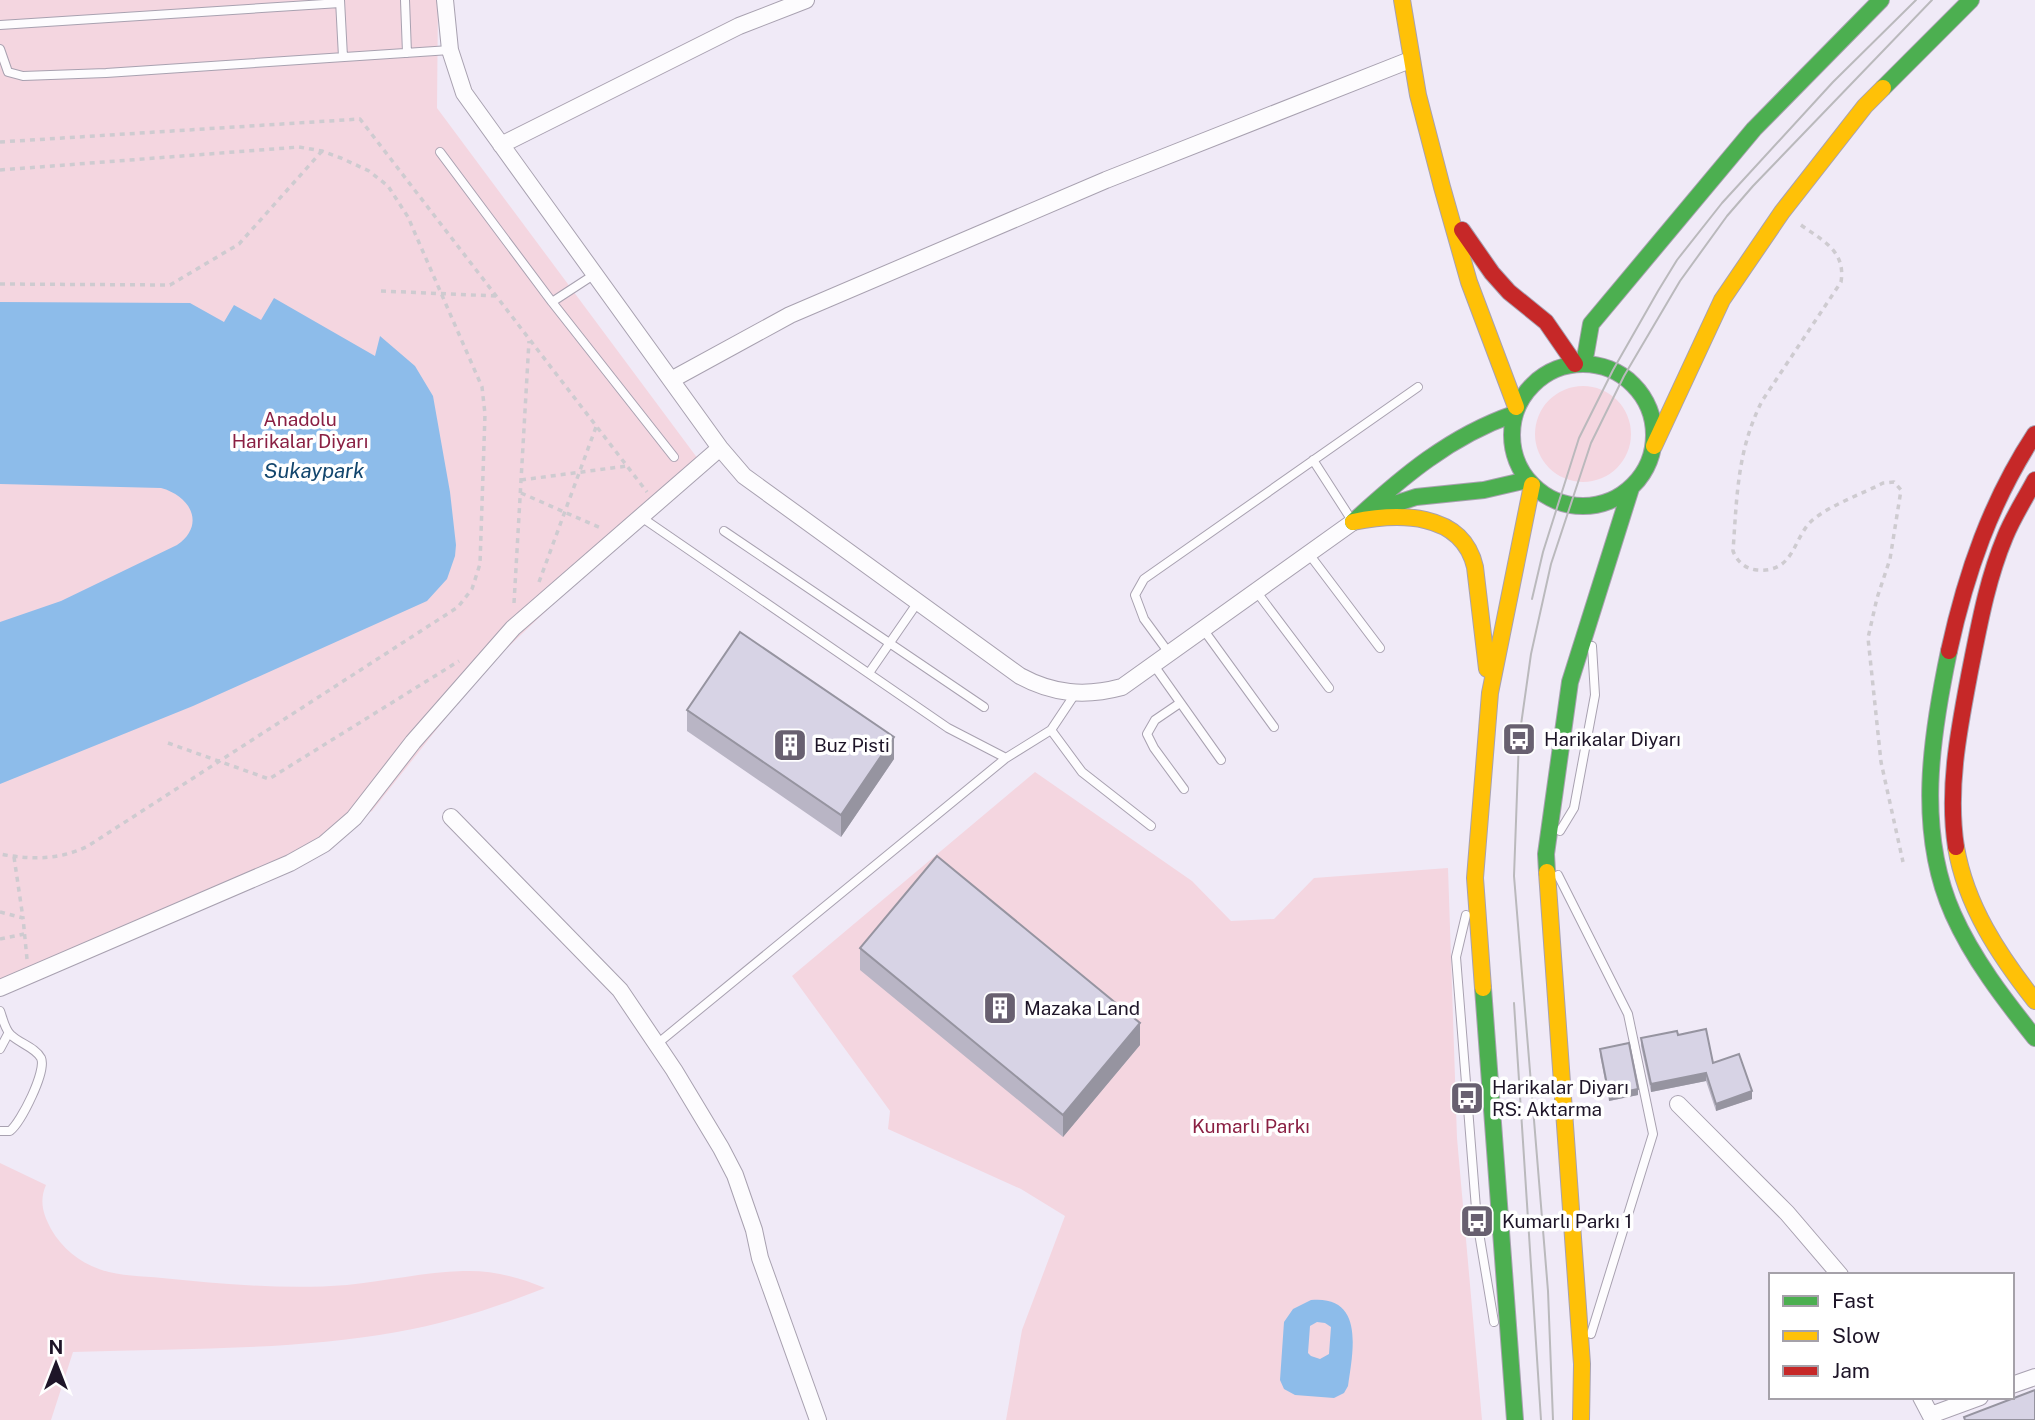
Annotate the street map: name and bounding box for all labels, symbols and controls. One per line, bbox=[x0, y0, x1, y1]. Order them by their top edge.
park label: Anadolu Harikalar Diyarı bbox=[232, 408, 368, 452]
water label: Sukaypark bbox=[264, 458, 365, 483]
bus stop icon: Harikalar Diyarı bbox=[1500, 720, 1538, 758]
building icon: Buz Pisti bbox=[771, 726, 809, 764]
place label: Harikalar Diyarı bbox=[1544, 728, 1681, 750]
place label: Buz Pisti bbox=[814, 734, 890, 756]
building icon: Mazaka Land bbox=[981, 989, 1019, 1027]
place label: Mazaka Land bbox=[1024, 997, 1140, 1019]
place label: Harikalar Diyarı RS: Aktarma bbox=[1492, 1076, 1629, 1120]
bus stop icon: Harikalar Diyarı RS: Aktarma bbox=[1448, 1079, 1486, 1117]
park label: Kumarlı Parkı bbox=[1192, 1115, 1310, 1137]
bus stop icon: Kumarlı Parkı 1 bbox=[1458, 1202, 1496, 1240]
place label: Kumarlı Parkı 1 bbox=[1502, 1210, 1632, 1232]
legend bbox=[1769, 1273, 2014, 1399]
text: Fast bbox=[1832, 1288, 1874, 1313]
text: Slow bbox=[1832, 1323, 1880, 1348]
north arrow bbox=[21, 1329, 91, 1399]
text: N bbox=[49, 1336, 63, 1358]
text: Jam bbox=[1832, 1358, 1870, 1383]

